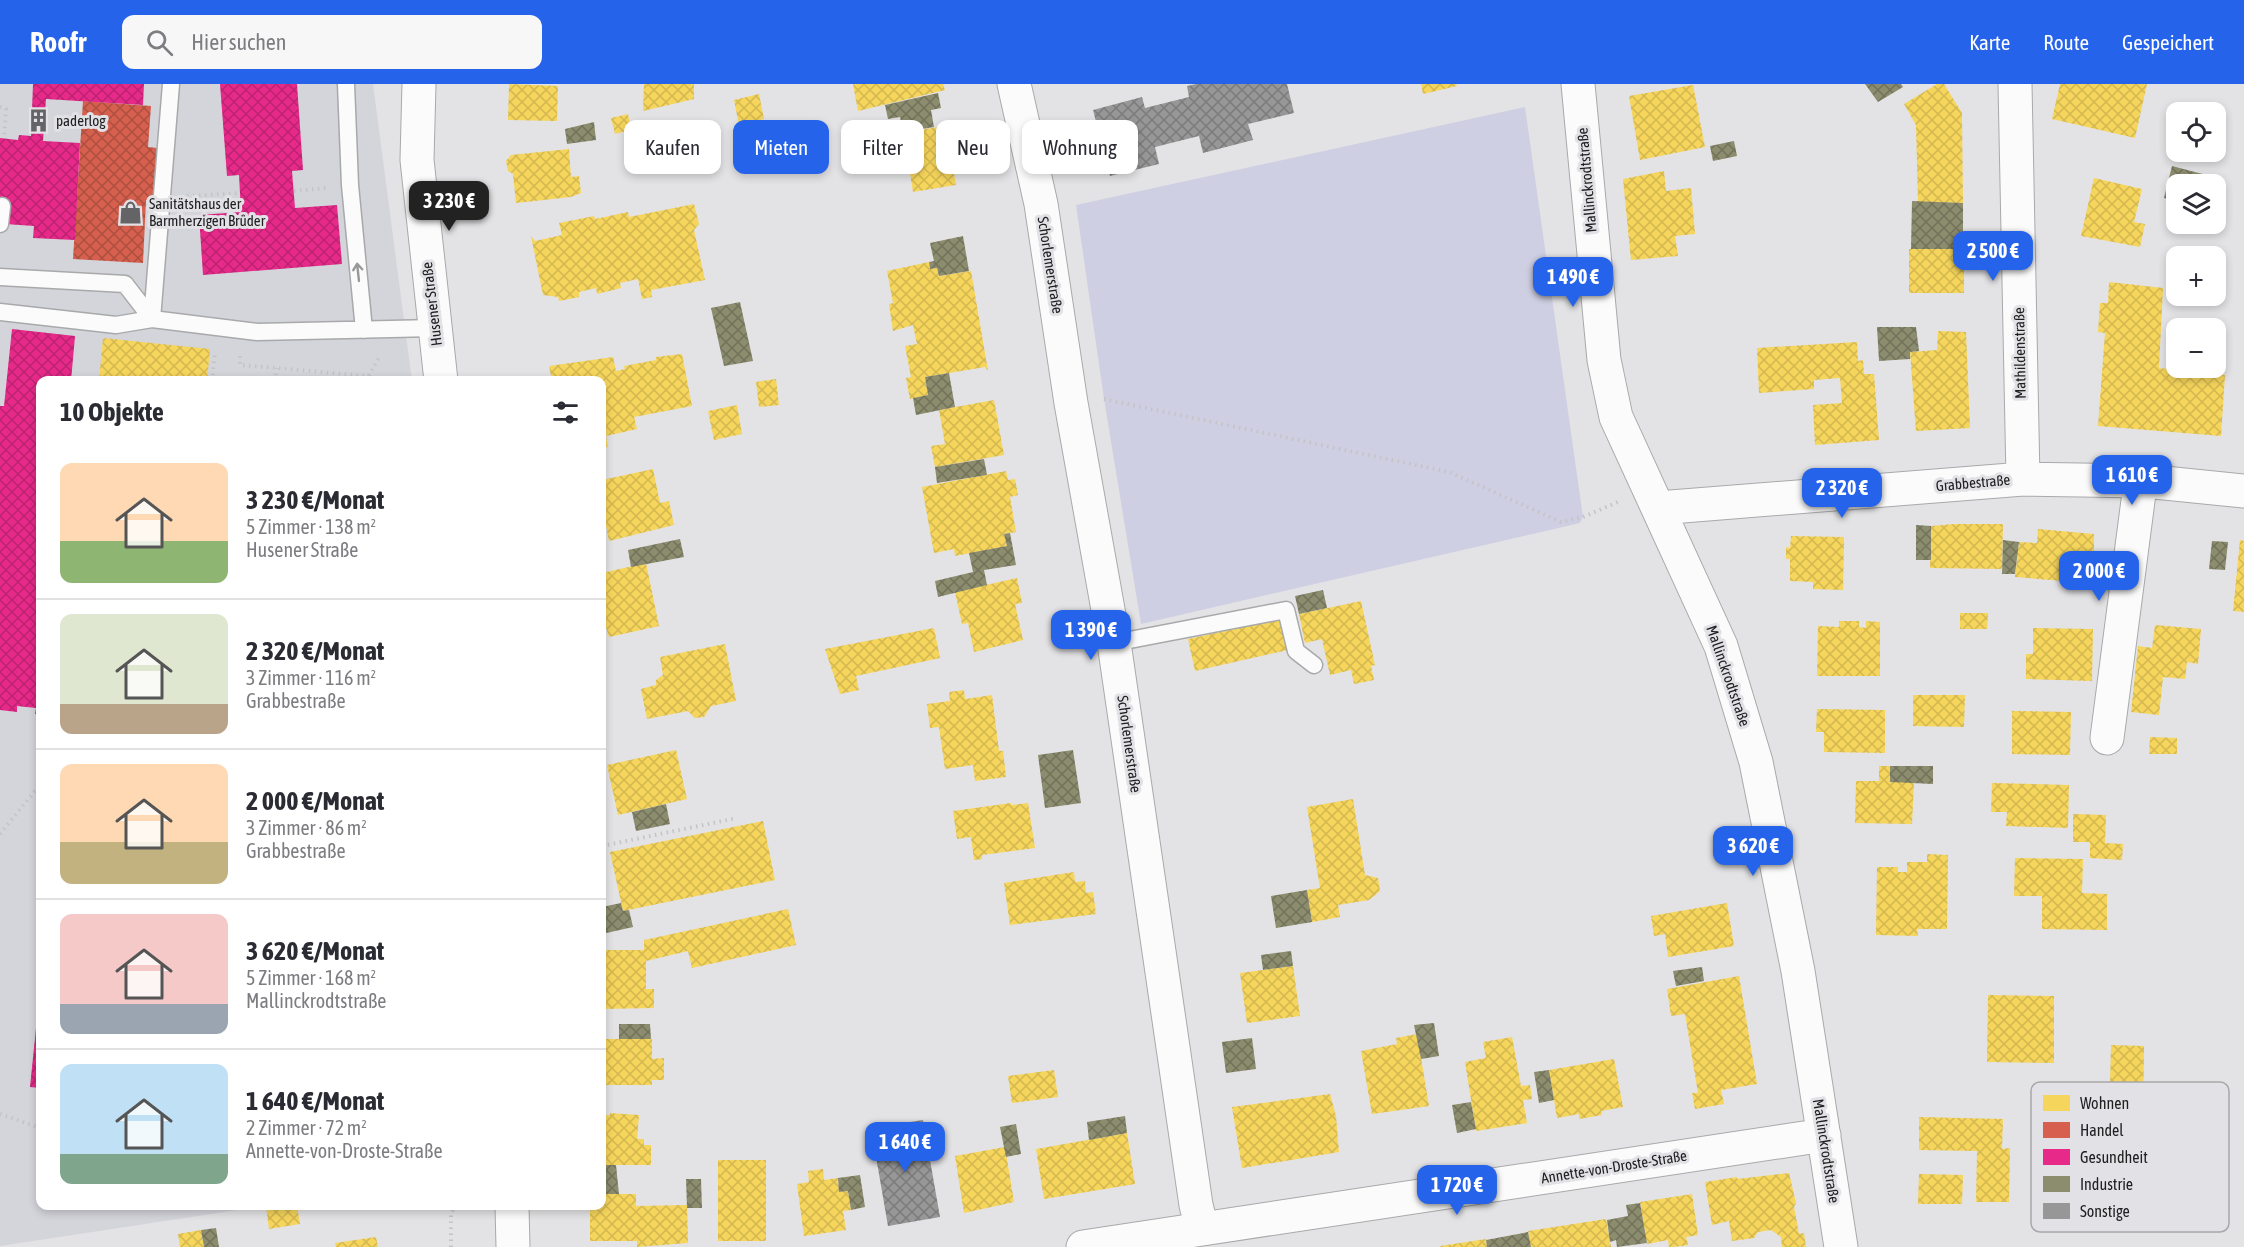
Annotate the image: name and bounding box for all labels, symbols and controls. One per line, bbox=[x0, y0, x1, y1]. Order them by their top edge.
search box bbox=[122, 15, 542, 69]
text: Roofr bbox=[30, 26, 86, 58]
icon: search bbox=[143, 26, 176, 59]
text: Hier suchen bbox=[191, 29, 287, 55]
text: Karte bbox=[1969, 30, 2010, 54]
text: Route bbox=[2043, 30, 2089, 54]
text: Gespeichert bbox=[2122, 30, 2214, 54]
map controls bbox=[2166, 102, 2226, 378]
button: locate bbox=[2166, 102, 2226, 162]
building icon: paderlog bbox=[25, 108, 51, 134]
place label: paderlog bbox=[56, 112, 106, 129]
chip: Kaufen bbox=[624, 120, 721, 174]
chip: Mieten bbox=[733, 120, 829, 174]
chip: Filter bbox=[841, 120, 924, 174]
chip: Neu bbox=[936, 120, 1010, 174]
chip: Wohnung bbox=[1022, 120, 1138, 174]
street label: Mallinckrodtstraße bbox=[1573, 127, 1600, 233]
button: layers bbox=[2166, 174, 2226, 234]
pin: 3 230 € bbox=[394, 181, 504, 232]
text: 3 230 € bbox=[423, 189, 475, 212]
place label: Sanitätshaus der Barmherzigen Brüder bbox=[149, 195, 266, 229]
shop icon: Sanitätshaus der Barmherzigen Brüder bbox=[118, 200, 144, 226]
street label: Schorlemerstraße bbox=[1034, 215, 1067, 315]
pin: 2 500 € bbox=[1938, 231, 2048, 282]
text: 2 500 € bbox=[1967, 239, 2019, 262]
button: + bbox=[2166, 246, 2226, 306]
pin: 1 490 € bbox=[1518, 257, 1628, 308]
street label: Husener Straße bbox=[418, 261, 445, 347]
one-way arrow bbox=[352, 263, 363, 283]
text: 1 490 € bbox=[1547, 265, 1599, 288]
street label: Mathildenstraße bbox=[2010, 307, 2029, 399]
button: − bbox=[2166, 318, 2226, 378]
icon: filters bbox=[549, 396, 582, 429]
text: 10 Objekte bbox=[60, 397, 164, 427]
pin: 1 610 € bbox=[2077, 455, 2187, 506]
text: 1 610 € bbox=[2106, 463, 2158, 486]
pin: 2 320 € bbox=[1787, 468, 1897, 519]
street label: Grabbestraße bbox=[1935, 471, 2011, 494]
text: 2 320 € bbox=[1816, 476, 1868, 499]
text: 3 230 €/Monat bbox=[246, 485, 384, 515]
icon: home bbox=[108, 487, 180, 559]
text: 5 Zimmer · 138 m² bbox=[246, 515, 376, 538]
text: Husener Straße bbox=[246, 538, 358, 561]
pin: 2 000 € bbox=[2044, 551, 2154, 602]
text: 2 000 € bbox=[2073, 559, 2125, 582]
pin: 1 390 € bbox=[1036, 610, 1146, 661]
text: 1 390 € bbox=[1065, 618, 1117, 641]
street label: Mallinckrodtstraße bbox=[1703, 623, 1754, 729]
text: 2 320 €/Monat bbox=[246, 636, 384, 666]
icon: home bbox=[108, 638, 180, 710]
text: 3 Zimmer · 116 m² bbox=[246, 666, 376, 689]
text: Grabbestraße bbox=[246, 689, 346, 712]
street label: Schorlemerstraße bbox=[1114, 694, 1145, 794]
text: 2 000 €/Monat bbox=[246, 786, 384, 816]
icon: home bbox=[108, 788, 180, 860]
text: 3 Zimmer · 86 m² bbox=[246, 816, 367, 839]
pin: 3 620 € bbox=[1698, 826, 1808, 877]
text: 3 620 € bbox=[1727, 834, 1779, 857]
text: Grabbestraße bbox=[246, 839, 346, 862]
text: 3 620 €/Monat bbox=[246, 936, 384, 966]
icon: home bbox=[108, 938, 180, 1010]
text: 5 Zimmer · 168 m² bbox=[246, 966, 376, 989]
text: Mallinckrodtstraße bbox=[246, 989, 386, 1012]
legend bbox=[2031, 1082, 2229, 1232]
text: 1 640 €/Monat bbox=[246, 1086, 384, 1116]
icon: home bbox=[108, 1088, 180, 1160]
text: Wohnen bbox=[2080, 1094, 2129, 1112]
street label: Mallinckrodtstraße bbox=[1810, 1098, 1843, 1204]
text: 2 Zimmer · 72 m² bbox=[246, 1116, 367, 1139]
text: Handel bbox=[2080, 1121, 2124, 1139]
pin: 1 640 € bbox=[850, 1122, 960, 1173]
text: 1 640 € bbox=[879, 1130, 931, 1153]
text: Annette-von-Droste-Straße bbox=[246, 1139, 442, 1162]
street label: Annette-von-Droste-Straße bbox=[1540, 1147, 1688, 1186]
text: Gesundheit bbox=[2080, 1148, 2148, 1166]
pin: 1 720 € bbox=[1402, 1165, 1512, 1216]
text: 1 720 € bbox=[1431, 1173, 1483, 1196]
text: Industrie bbox=[2080, 1175, 2133, 1193]
text: Sonstige bbox=[2080, 1202, 2130, 1221]

